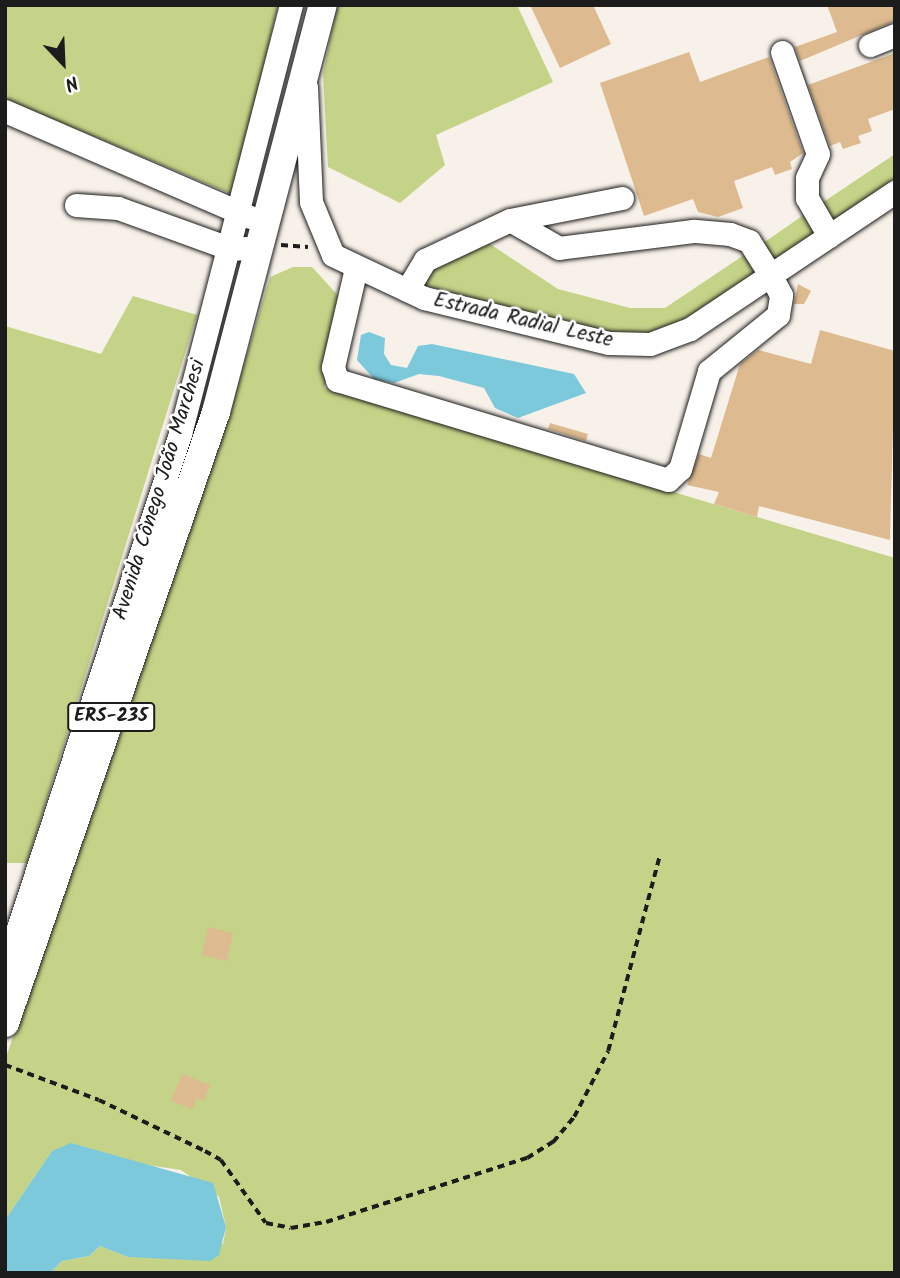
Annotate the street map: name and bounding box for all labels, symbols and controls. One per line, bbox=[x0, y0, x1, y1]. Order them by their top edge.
north arrow bbox=[28, 28, 98, 98]
text: N bbox=[60, 66, 83, 98]
street label: Estrada Radial Leste bbox=[431, 288, 615, 354]
street label: Avenida Cônego João Marchesi bbox=[108, 357, 212, 623]
road number: ERS-235 bbox=[66, 702, 156, 732]

